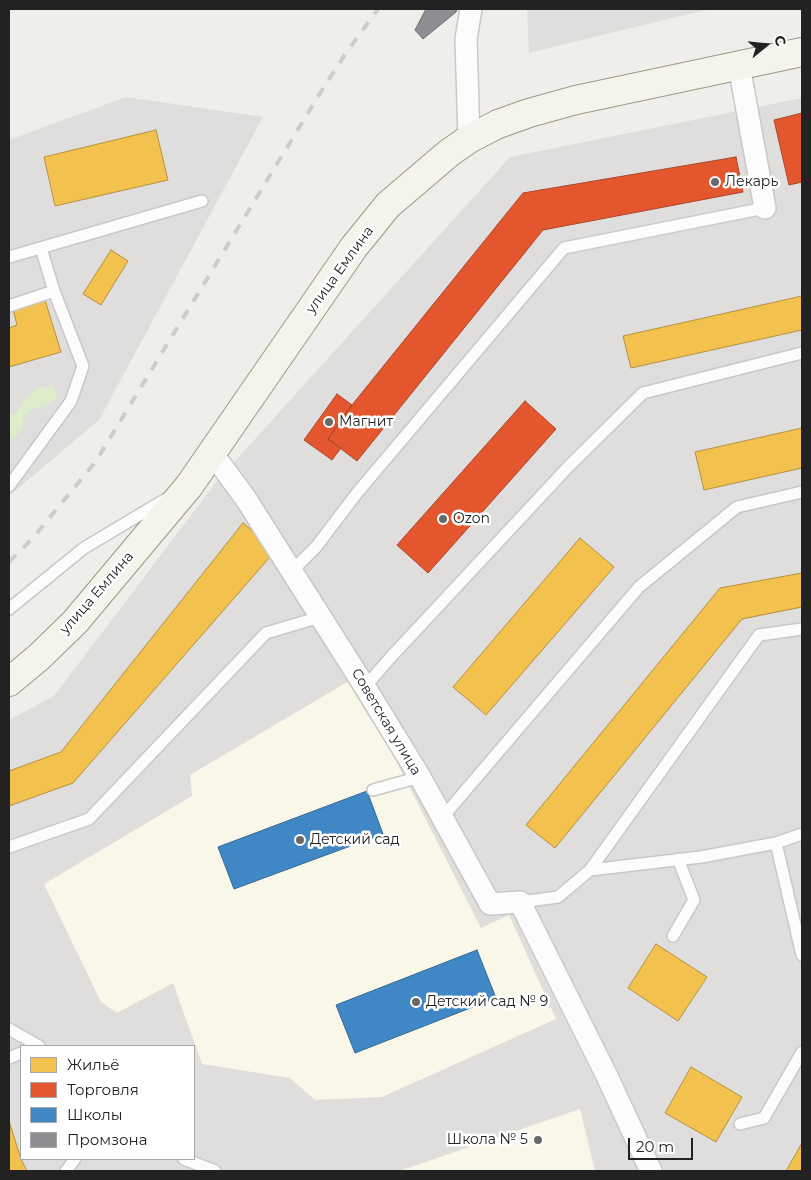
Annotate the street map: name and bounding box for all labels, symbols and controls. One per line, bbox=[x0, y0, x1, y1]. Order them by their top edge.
north arrow bbox=[741, 20, 791, 70]
text: С bbox=[770, 33, 790, 48]
place label: Лекарь bbox=[725, 174, 778, 190]
marker: Лекарь bbox=[709, 176, 721, 188]
street label: улица Емлина bbox=[303, 223, 377, 317]
place label: Магнит bbox=[339, 414, 393, 430]
marker: Магнит bbox=[323, 416, 335, 428]
place label: Ozon bbox=[453, 511, 490, 527]
marker: Ozon bbox=[437, 513, 449, 525]
street label: улица Емлина bbox=[57, 548, 137, 638]
street label: Советская улица bbox=[347, 666, 425, 778]
place label: Детский сад bbox=[310, 832, 400, 848]
marker: Детский сад bbox=[294, 834, 306, 846]
place label: Детский сад № 9 bbox=[426, 994, 548, 1010]
marker: Детский сад № 9 bbox=[410, 996, 422, 1008]
legend bbox=[20, 1045, 195, 1160]
text: Жильё bbox=[67, 1055, 120, 1074]
text: Торговля bbox=[67, 1080, 139, 1099]
text: Школы bbox=[67, 1105, 123, 1124]
scale bar bbox=[631, 1128, 696, 1160]
text: Промзона bbox=[67, 1130, 147, 1149]
place label: Школа № 5 bbox=[447, 1132, 528, 1148]
marker: Школа № 5 bbox=[532, 1134, 544, 1146]
text: 20 m bbox=[636, 1137, 674, 1156]

